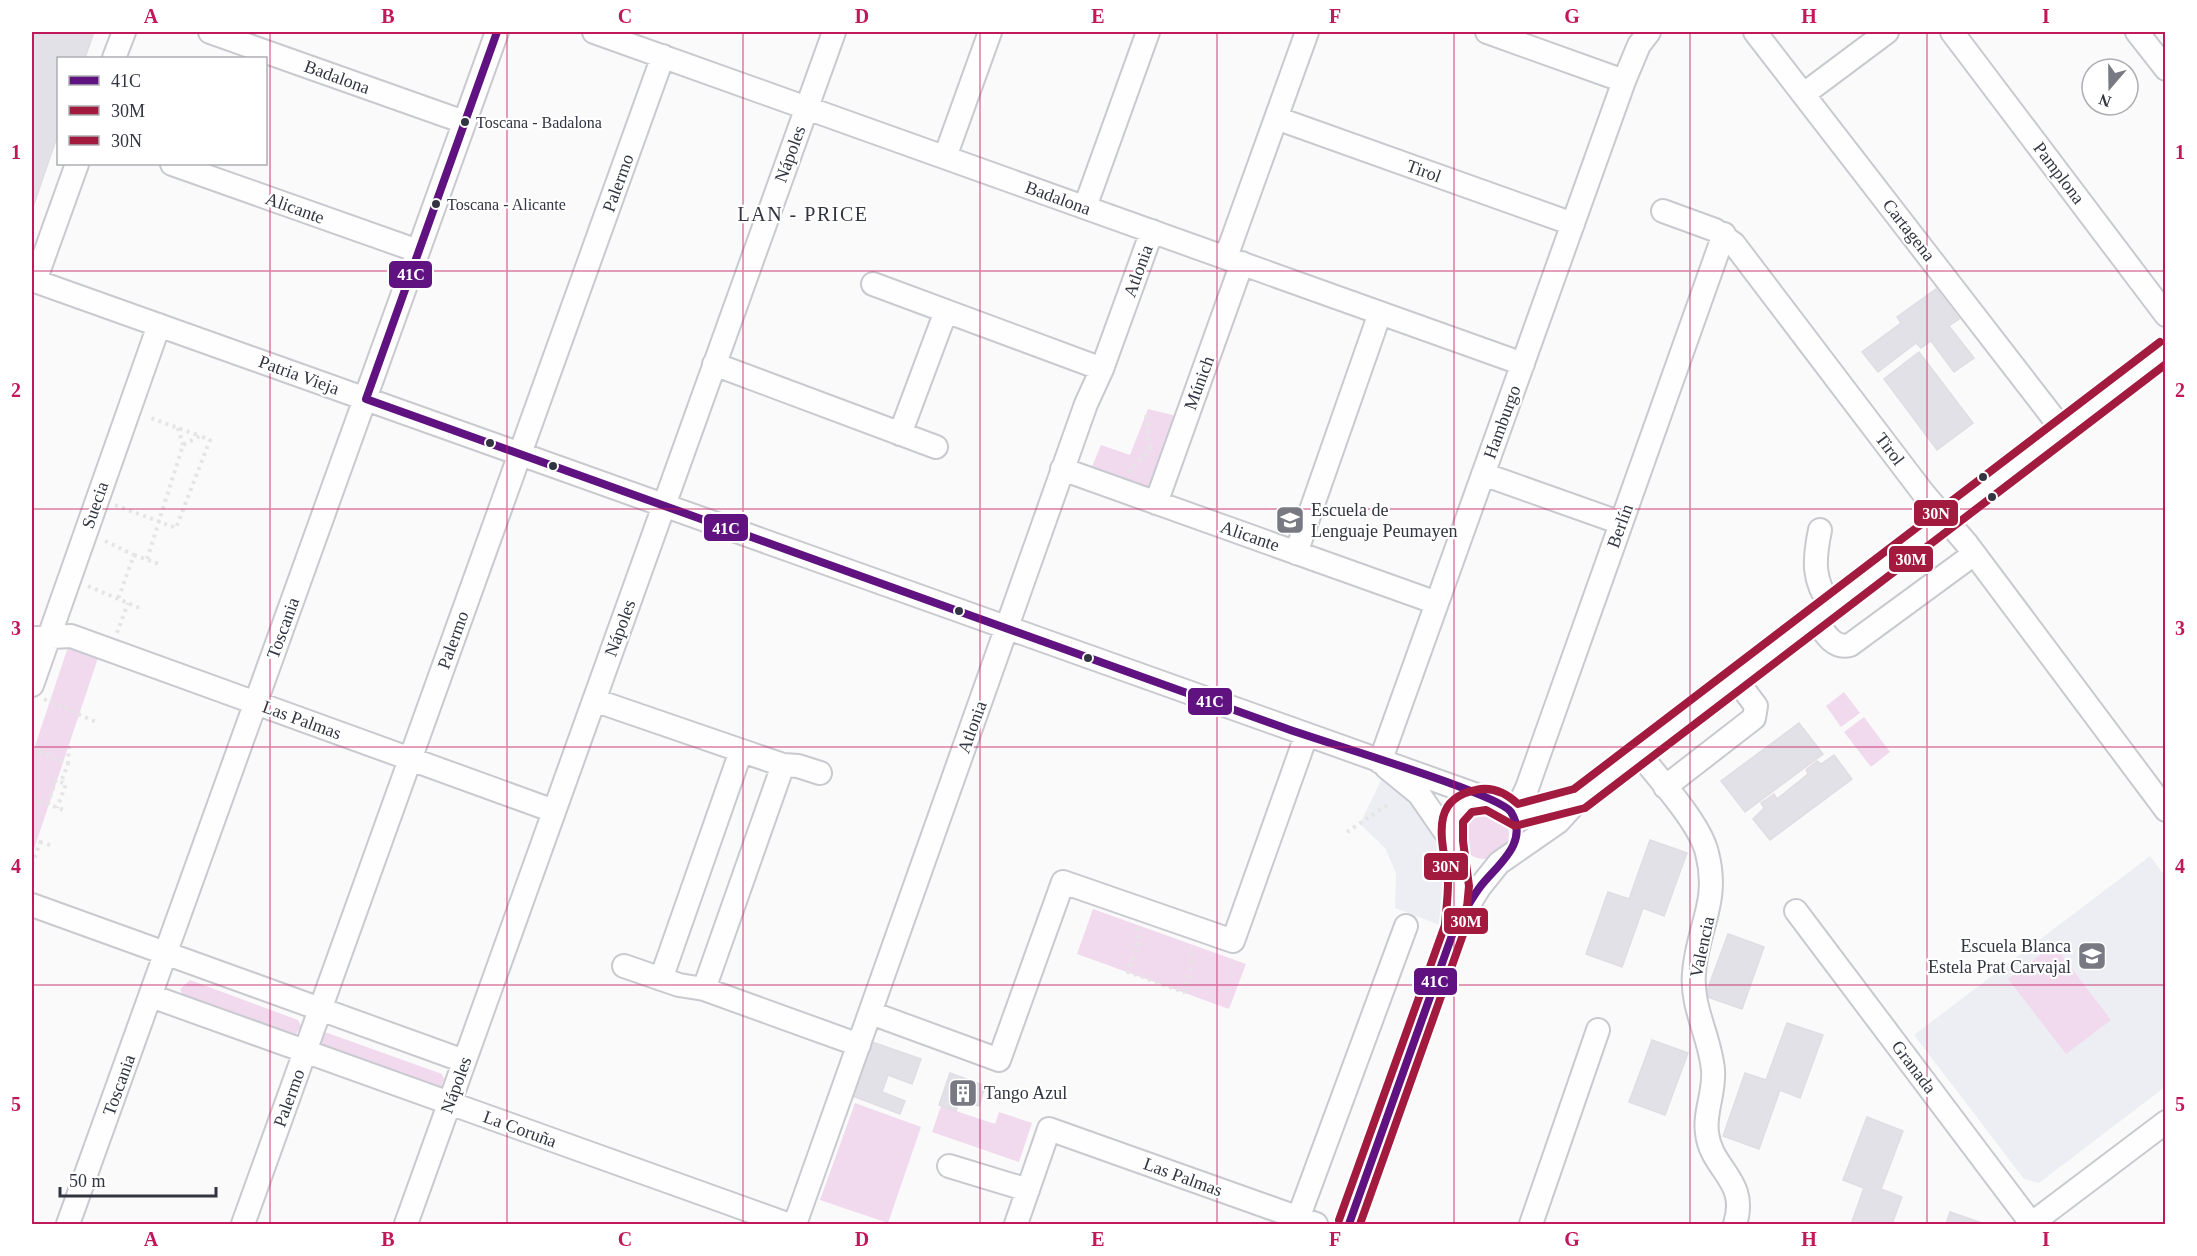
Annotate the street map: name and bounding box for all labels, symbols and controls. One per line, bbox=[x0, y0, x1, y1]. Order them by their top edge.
text: A bbox=[144, 5, 159, 27]
text: B bbox=[381, 5, 395, 27]
text: C bbox=[618, 5, 632, 27]
text: D bbox=[855, 5, 869, 27]
text: E bbox=[1091, 5, 1105, 27]
text: F bbox=[1329, 5, 1341, 27]
text: G bbox=[1564, 5, 1580, 27]
text: H bbox=[1801, 5, 1817, 27]
text: I bbox=[2042, 5, 2050, 27]
street label: Badalona bbox=[302, 56, 372, 98]
legend bbox=[57, 57, 267, 165]
north arrow bbox=[2080, 57, 2140, 117]
text: 41C bbox=[111, 71, 141, 91]
text: N bbox=[2096, 91, 2113, 111]
text: 30M bbox=[111, 101, 145, 121]
place label: Toscana - Badalona bbox=[476, 114, 602, 131]
marker: Toscana - Badalona bbox=[459, 116, 471, 128]
street label: Nápoles bbox=[771, 123, 809, 185]
text: 30N bbox=[111, 131, 142, 151]
street label: Pamplona bbox=[2029, 138, 2089, 208]
text: 1 bbox=[11, 141, 21, 163]
text: 1 bbox=[2175, 141, 2185, 163]
street label: Palermo bbox=[598, 151, 638, 215]
street label: Tirol bbox=[1404, 156, 1444, 186]
street label: Badalona bbox=[1023, 177, 1093, 219]
street label: Alicante bbox=[263, 188, 327, 228]
street label: Cartagena bbox=[1879, 195, 1939, 265]
place label: Toscana - Alicante bbox=[447, 196, 566, 213]
marker: Toscana - Alicante bbox=[430, 198, 442, 210]
district label: LAN - PRICE bbox=[738, 203, 868, 225]
street label: Atlonia bbox=[1119, 242, 1157, 300]
line badge: 41C bbox=[388, 260, 433, 289]
text: 41C bbox=[397, 266, 425, 283]
street label: Patria Vieja bbox=[256, 351, 342, 399]
street label: Múnich bbox=[1180, 353, 1218, 413]
text: 2 bbox=[11, 379, 21, 401]
text: 2 bbox=[2175, 379, 2185, 401]
street label: Hamburgo bbox=[1479, 383, 1525, 461]
street label: Tirol bbox=[1871, 429, 1909, 469]
unlabelled marker bbox=[484, 437, 496, 449]
unlabelled marker bbox=[547, 460, 559, 472]
unlabelled marker bbox=[1977, 471, 1989, 483]
street label: Suecia bbox=[78, 479, 112, 531]
unlabelled marker bbox=[1986, 491, 1998, 503]
line badge: 30N bbox=[1913, 499, 1959, 527]
place label: Escuela de Lenguaje Peumayen bbox=[1311, 500, 1457, 541]
street label: Berlín bbox=[1603, 501, 1637, 551]
school or university icon: Escuela de Lenguaje Peumayen bbox=[1274, 504, 1306, 536]
text: 30N bbox=[1922, 505, 1950, 522]
line badge: 41C bbox=[703, 513, 749, 542]
street label: Alicante bbox=[1218, 517, 1282, 555]
text: 41C bbox=[712, 520, 740, 537]
line badge: 30M bbox=[1888, 545, 1934, 573]
text: 30M bbox=[1895, 551, 1927, 568]
street label: Toscania bbox=[263, 595, 303, 661]
street label: Nápoles bbox=[601, 597, 639, 659]
unlabelled marker bbox=[953, 605, 965, 617]
street label: Palermo bbox=[433, 608, 473, 672]
text: 3 bbox=[11, 617, 21, 639]
text: 3 bbox=[2175, 617, 2185, 639]
unlabelled marker bbox=[1082, 652, 1094, 664]
line badge: 41C bbox=[1187, 687, 1233, 716]
text: 41C bbox=[1196, 693, 1224, 710]
street label: Las Palmas bbox=[260, 696, 344, 744]
street label: Atlonia bbox=[953, 698, 991, 756]
line badge: 30N bbox=[1423, 852, 1469, 881]
text: 4 bbox=[11, 855, 21, 877]
text: 4 bbox=[2175, 855, 2185, 877]
text: 30N bbox=[1432, 858, 1460, 875]
line badge: 30M bbox=[1443, 907, 1489, 935]
text: 30M bbox=[1450, 913, 1482, 930]
street label: Valencia bbox=[1686, 915, 1718, 979]
place label: Escuela Blanca Estela Prat Carvajal bbox=[1928, 936, 2071, 977]
school or university icon: Escuela Blanca Estela Prat Carvajal bbox=[2076, 940, 2108, 972]
line badge: 41C bbox=[1413, 967, 1458, 996]
text: 41C bbox=[1421, 973, 1449, 990]
street label: Granada bbox=[1888, 1037, 1940, 1097]
street label: Toscania bbox=[99, 1052, 139, 1118]
street label: Nápoles bbox=[437, 1054, 475, 1116]
street label: Palermo bbox=[269, 1066, 309, 1130]
building icon: Tango Azul bbox=[947, 1077, 979, 1109]
place label: Tango Azul bbox=[984, 1083, 1067, 1103]
text: 5 bbox=[11, 1093, 21, 1115]
text: 5 bbox=[2175, 1093, 2185, 1115]
street label: La Coruña bbox=[481, 1107, 559, 1151]
street label: Las Palmas bbox=[1141, 1153, 1225, 1201]
scale bar bbox=[60, 1160, 216, 1198]
text: 50 m bbox=[69, 1171, 106, 1191]
text: A bbox=[144, 1228, 159, 1250]
text: B bbox=[381, 1228, 395, 1250]
text: C bbox=[618, 1228, 632, 1250]
text: D bbox=[855, 1228, 869, 1250]
text: E bbox=[1091, 1228, 1105, 1250]
text: F bbox=[1329, 1228, 1341, 1250]
text: G bbox=[1564, 1228, 1580, 1250]
text: H bbox=[1801, 1228, 1817, 1250]
text: I bbox=[2042, 1228, 2050, 1250]

